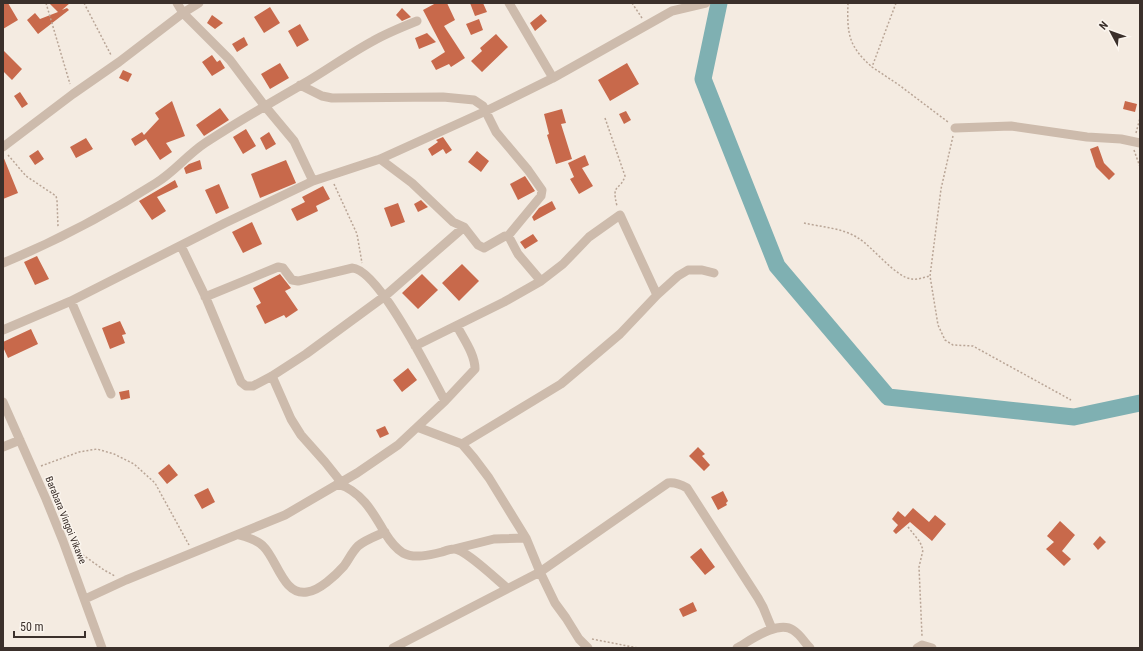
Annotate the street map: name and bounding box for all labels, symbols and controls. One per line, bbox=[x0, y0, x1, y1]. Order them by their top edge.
north arrow bbox=[1091, 12, 1131, 52]
text: N bbox=[1097, 19, 1111, 33]
street label: Barabara Vingoi Vikawe bbox=[43, 475, 89, 566]
scale bar bbox=[14, 613, 85, 639]
text: 50 m bbox=[20, 620, 44, 634]

